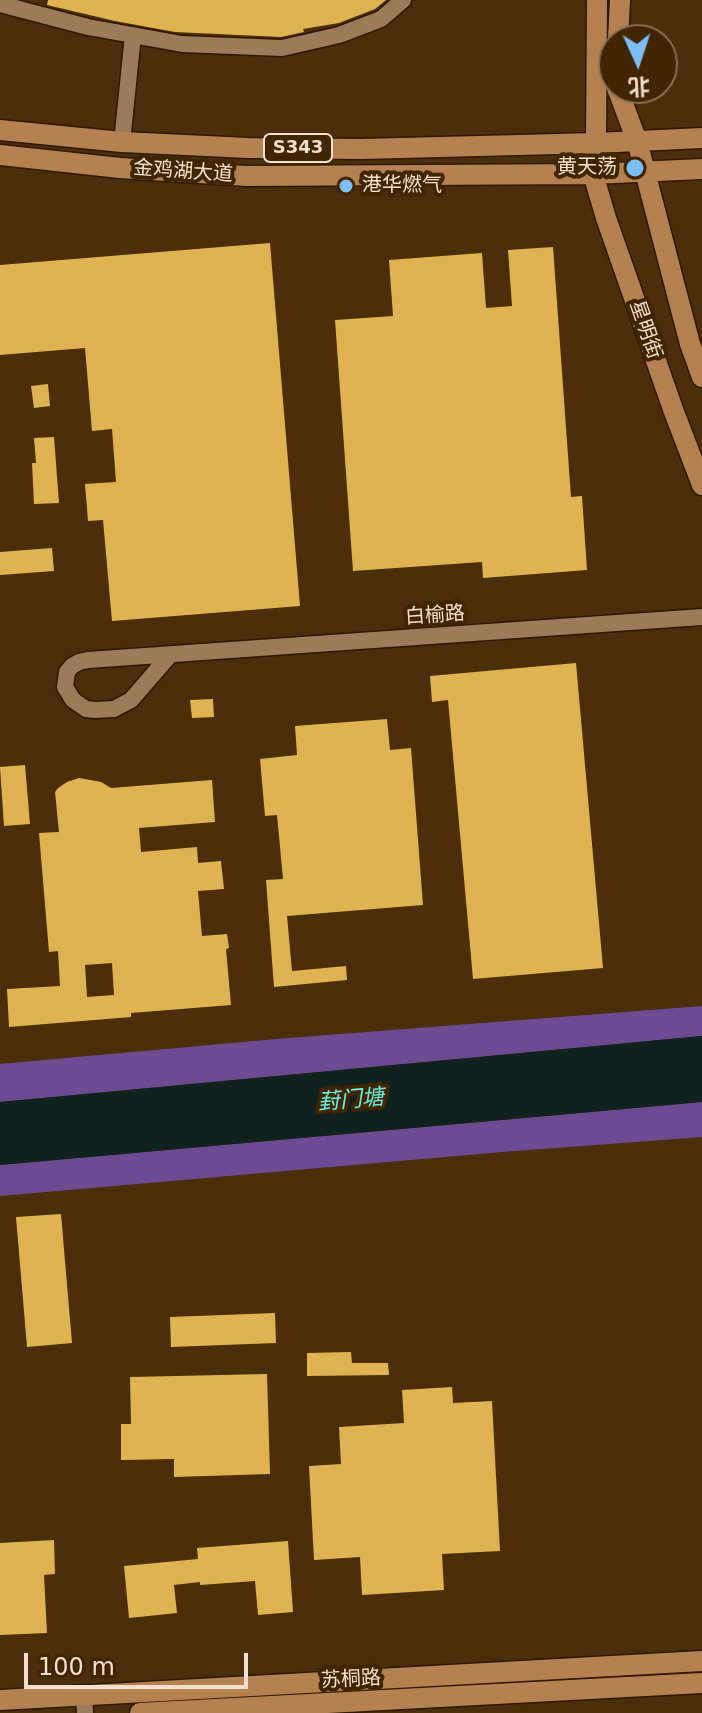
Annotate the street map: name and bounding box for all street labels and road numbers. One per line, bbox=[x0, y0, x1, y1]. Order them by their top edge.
road number: S343 bbox=[264, 134, 332, 162]
street label: 金鸡湖大道 bbox=[132, 157, 234, 187]
street label: 星明街 bbox=[624, 298, 666, 362]
street label: 白榆路 bbox=[404, 602, 466, 630]
street label: 苏桐路 bbox=[320, 1666, 382, 1694]

